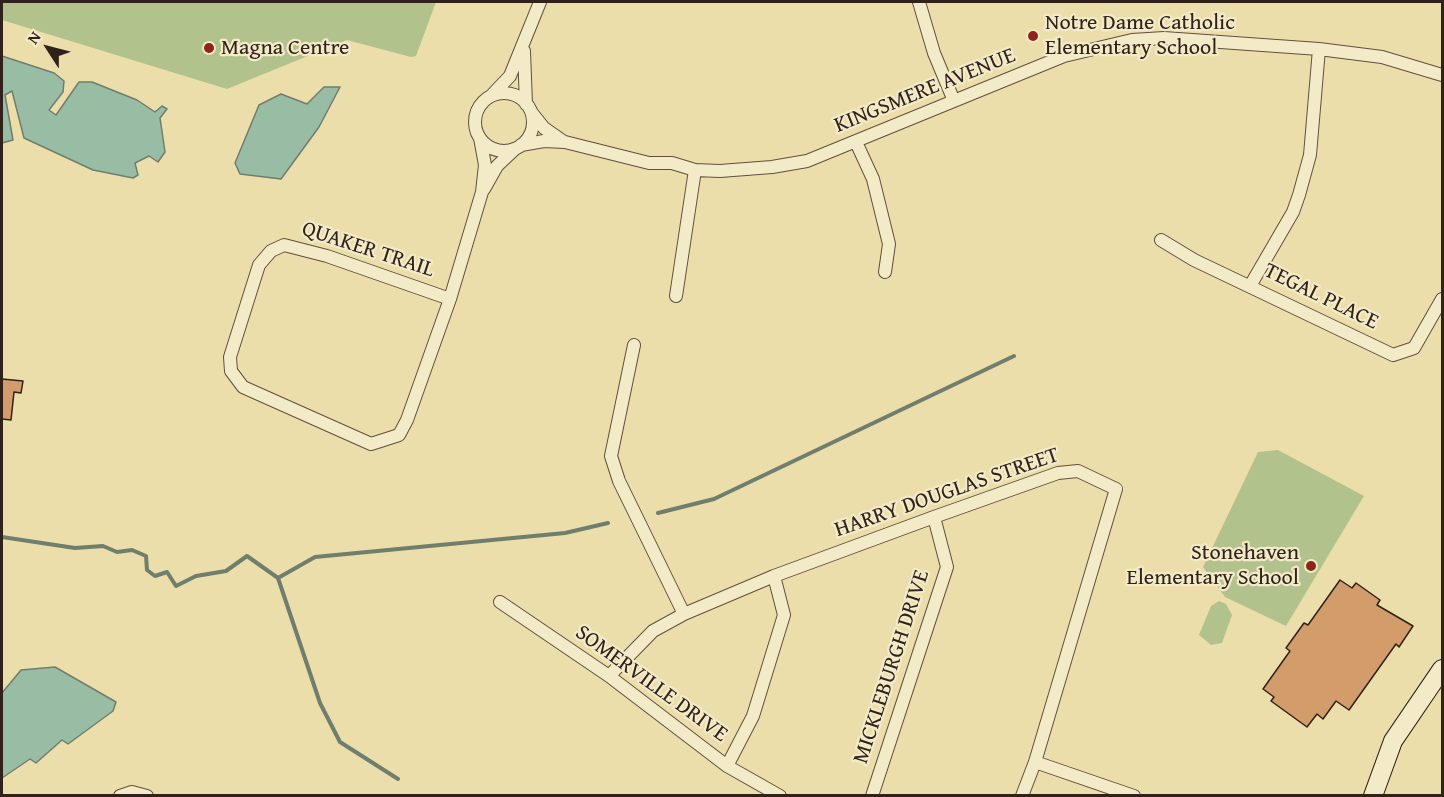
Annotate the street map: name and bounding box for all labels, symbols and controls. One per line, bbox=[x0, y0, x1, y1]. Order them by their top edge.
place label: Notre Dame Catholic Elementary School bbox=[1045, 10, 1235, 62]
north arrow bbox=[18, 18, 78, 78]
text: N bbox=[21, 26, 46, 49]
marker: Notre Dame Catholic Elementary School bbox=[1026, 29, 1040, 43]
place label: Magna Centre bbox=[221, 35, 349, 61]
marker: Magna Centre bbox=[202, 41, 216, 55]
street label: KINGSMERE AVENUE bbox=[831, 43, 1019, 139]
street label: QUAKER TRAIL bbox=[298, 216, 438, 284]
street label: TEGAL PLACE bbox=[1259, 258, 1383, 336]
street label: HARRY DOUGLAS STREET bbox=[831, 442, 1063, 544]
place label: Stonehaven Elementary School bbox=[1127, 540, 1299, 592]
marker: Stonehaven Elementary School bbox=[1304, 559, 1318, 573]
street label: MICKLEBURGH DRIVE bbox=[848, 567, 936, 767]
street label: SOMERVILLE DRIVE bbox=[570, 620, 732, 748]

